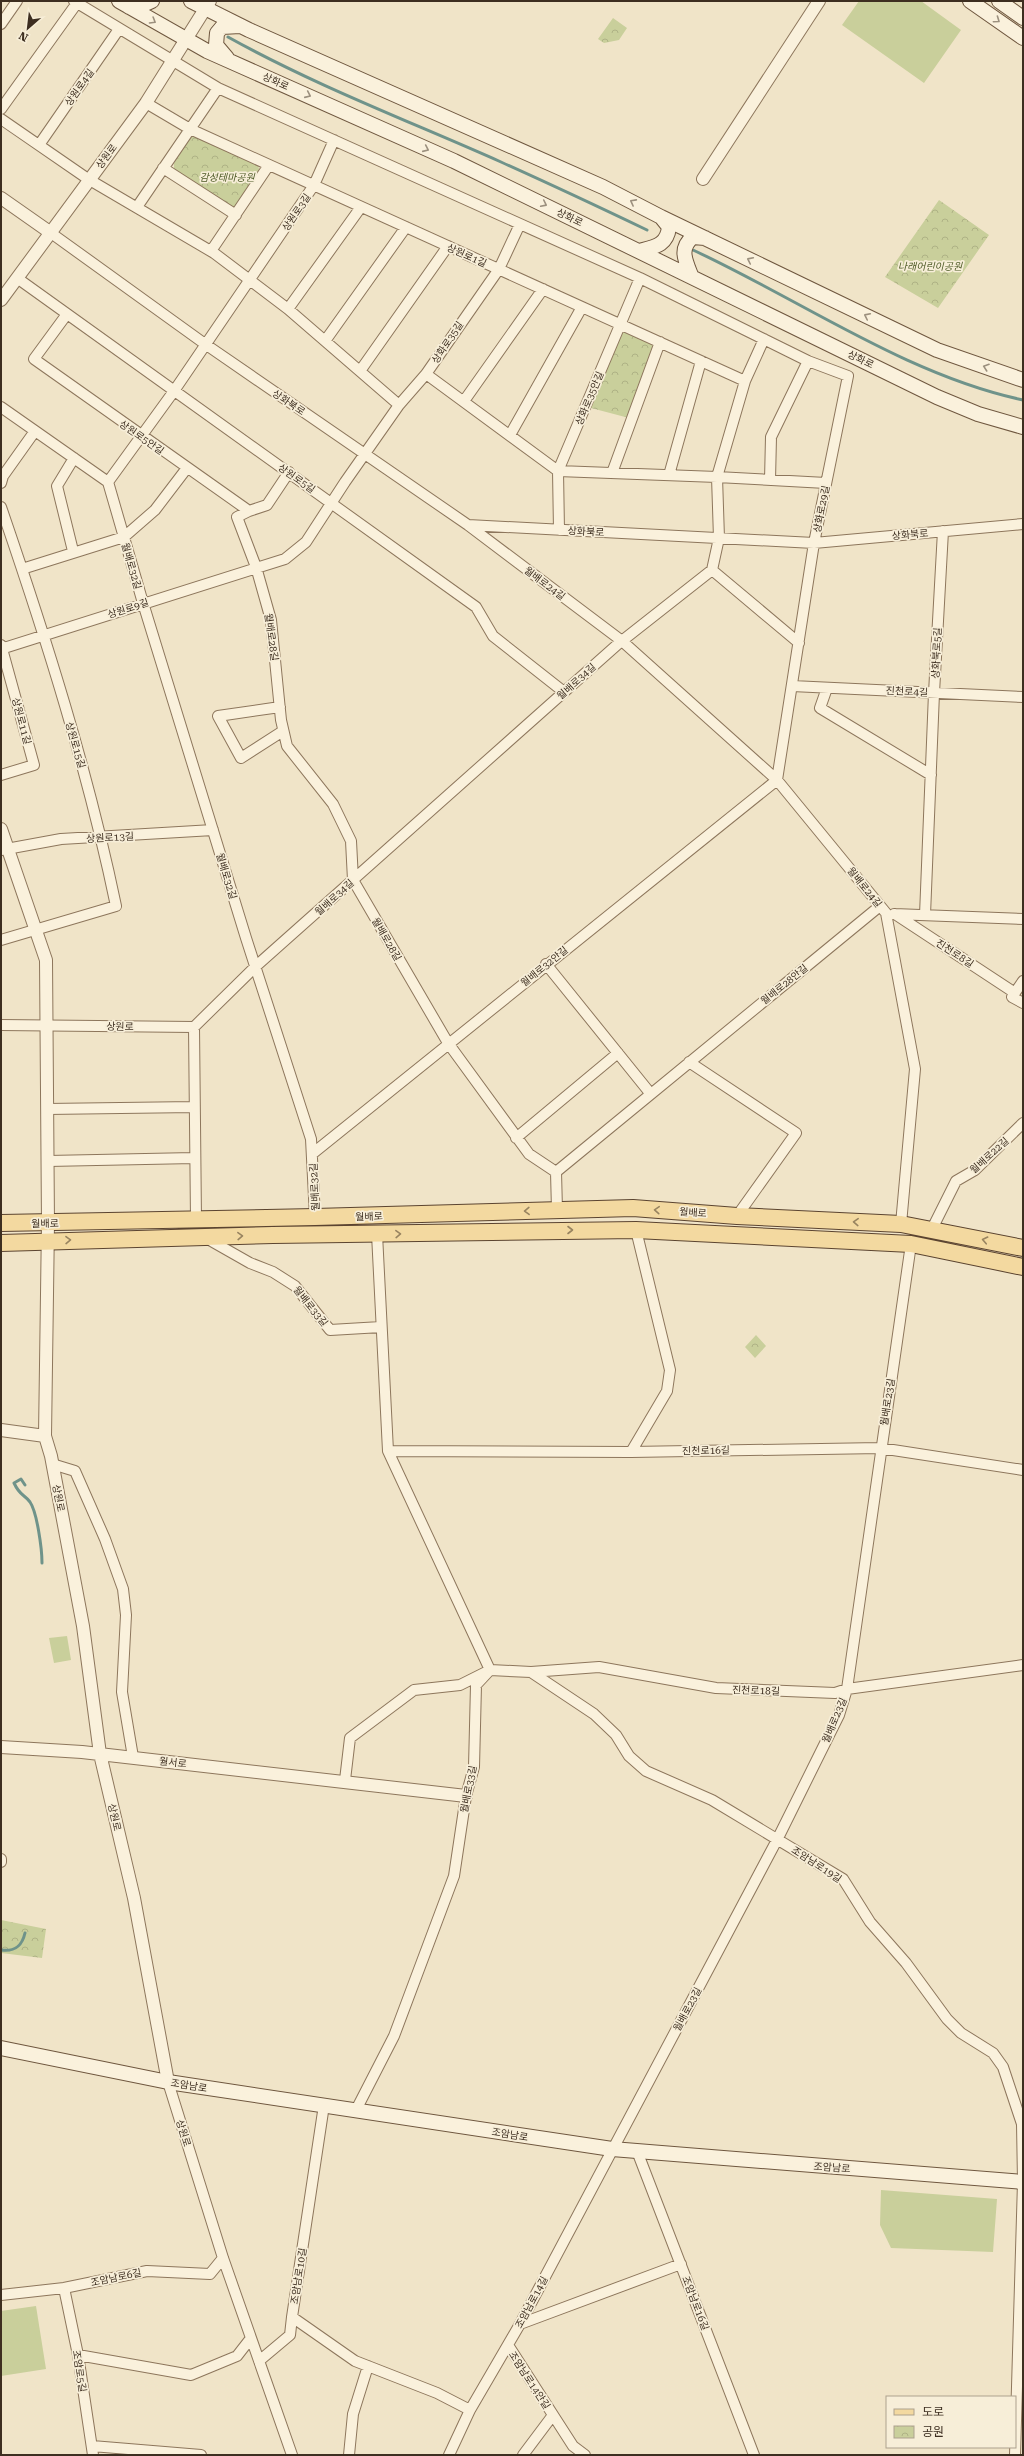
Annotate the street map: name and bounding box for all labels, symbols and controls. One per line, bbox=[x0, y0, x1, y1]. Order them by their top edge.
north arrow bbox=[8, 8, 48, 48]
one-way arrow bbox=[992, 15, 999, 22]
one-way arrow bbox=[149, 17, 156, 24]
text: N bbox=[16, 28, 30, 44]
street label: 상원로4길 bbox=[63, 67, 96, 108]
street label: 상화로 bbox=[261, 71, 291, 92]
one-way arrow bbox=[304, 91, 311, 99]
street label: 상원로 bbox=[94, 142, 119, 171]
one-way arrow bbox=[423, 144, 430, 152]
park label: 감성테마공원 bbox=[199, 172, 255, 183]
street label: 상원로3길 bbox=[280, 192, 313, 233]
one-way arrow bbox=[539, 200, 547, 207]
one-way arrow bbox=[630, 200, 637, 207]
street label: 상화로 bbox=[555, 206, 585, 228]
street label: 상원로1길 bbox=[445, 242, 488, 269]
one-way arrow bbox=[746, 257, 754, 265]
park label: 나래어린이공원 bbox=[898, 261, 963, 272]
one-way arrow bbox=[863, 313, 871, 321]
street label: 상화로35길 bbox=[429, 319, 465, 365]
street label: 상화로 bbox=[846, 348, 876, 370]
one-way arrow bbox=[983, 364, 990, 372]
street label: 상화로35안길 bbox=[573, 370, 606, 427]
street label: 상화북로 bbox=[270, 388, 307, 417]
street label: 상원로5안길 bbox=[117, 418, 166, 457]
street label: 상원로5길 bbox=[276, 462, 317, 495]
street label: 상화로29길 bbox=[812, 484, 831, 534]
street label: 상화북로 bbox=[567, 525, 605, 538]
street label: 상화북로 bbox=[891, 527, 929, 542]
street label: 월배로32길 bbox=[120, 542, 143, 591]
street label: 월배로24길 bbox=[522, 565, 567, 602]
street label: 상원로9길 bbox=[106, 597, 150, 620]
street label: 월배로28길 bbox=[263, 613, 280, 662]
street label: 상화북로5길 bbox=[930, 627, 943, 679]
street label: 월배로34길 bbox=[555, 661, 598, 702]
street label: 진천로4길 bbox=[886, 685, 928, 698]
street label: 상원로11길 bbox=[10, 697, 33, 746]
street label: 상원로15길 bbox=[64, 721, 87, 770]
street label: 상원로13길 bbox=[86, 831, 134, 844]
street label: 월배로32길 bbox=[214, 852, 239, 901]
street label: 월배로24길 bbox=[845, 865, 884, 909]
street label: 월배로34길 bbox=[313, 877, 356, 918]
street label: 월배로28길 bbox=[370, 916, 403, 963]
street label: 진천로8길 bbox=[934, 937, 976, 970]
street label: 월배로32안길 bbox=[519, 944, 570, 989]
street label: 월배로28안길 bbox=[759, 962, 810, 1007]
street label: 상원로 bbox=[106, 1021, 134, 1032]
street label: 월배로22길 bbox=[968, 1135, 1011, 1176]
street label: 월배로32길 bbox=[308, 1163, 321, 1211]
one-way arrow bbox=[654, 1205, 660, 1214]
street label: 월배로 bbox=[679, 1206, 707, 1219]
one-way arrow bbox=[524, 1207, 530, 1215]
street label: 월배로 bbox=[355, 1211, 383, 1222]
one-way arrow bbox=[853, 1217, 859, 1226]
street label: 월배로 bbox=[31, 1218, 59, 1229]
one-way arrow bbox=[567, 1226, 573, 1234]
one-way arrow bbox=[395, 1230, 401, 1238]
one-way arrow bbox=[237, 1232, 243, 1240]
one-way arrow bbox=[65, 1236, 71, 1245]
one-way arrow bbox=[982, 1236, 988, 1244]
street label: 월배로33길 bbox=[291, 1284, 330, 1328]
street label: 월배로23길 bbox=[878, 1378, 897, 1427]
street label: 진천로16길 bbox=[682, 1445, 730, 1456]
street label: 상원로 bbox=[50, 1483, 67, 1513]
street label: 진천로18길 bbox=[732, 1684, 780, 1697]
street label: 월배로23길 bbox=[820, 1696, 849, 1744]
street label: 월서로 bbox=[159, 1756, 187, 1769]
street label: 월배로33길 bbox=[459, 1764, 478, 1814]
street label: 상원로 bbox=[106, 1802, 123, 1832]
street label: 조암남로19길 bbox=[790, 1844, 844, 1885]
street label: 월배로23길 bbox=[671, 1985, 704, 2033]
street label: 조암남로 bbox=[170, 2077, 208, 2094]
street label: 상원로 bbox=[174, 2118, 193, 2148]
street label: 조암남로 bbox=[491, 2126, 529, 2143]
street label: 조암남로 bbox=[813, 2161, 851, 2174]
street label: 조암남로10길 bbox=[289, 2247, 308, 2305]
street label: 조암남로6길 bbox=[90, 2267, 142, 2288]
street label: 조암남로14길 bbox=[513, 2274, 550, 2330]
street label: 조암남로16길 bbox=[680, 2275, 711, 2332]
street label: 조암로5길 bbox=[71, 2349, 88, 2393]
street label: 조암남로14안길 bbox=[507, 2349, 552, 2411]
legend bbox=[886, 2396, 1016, 2448]
text: 도로 bbox=[922, 2405, 944, 2419]
text: 공원 bbox=[922, 2425, 944, 2439]

